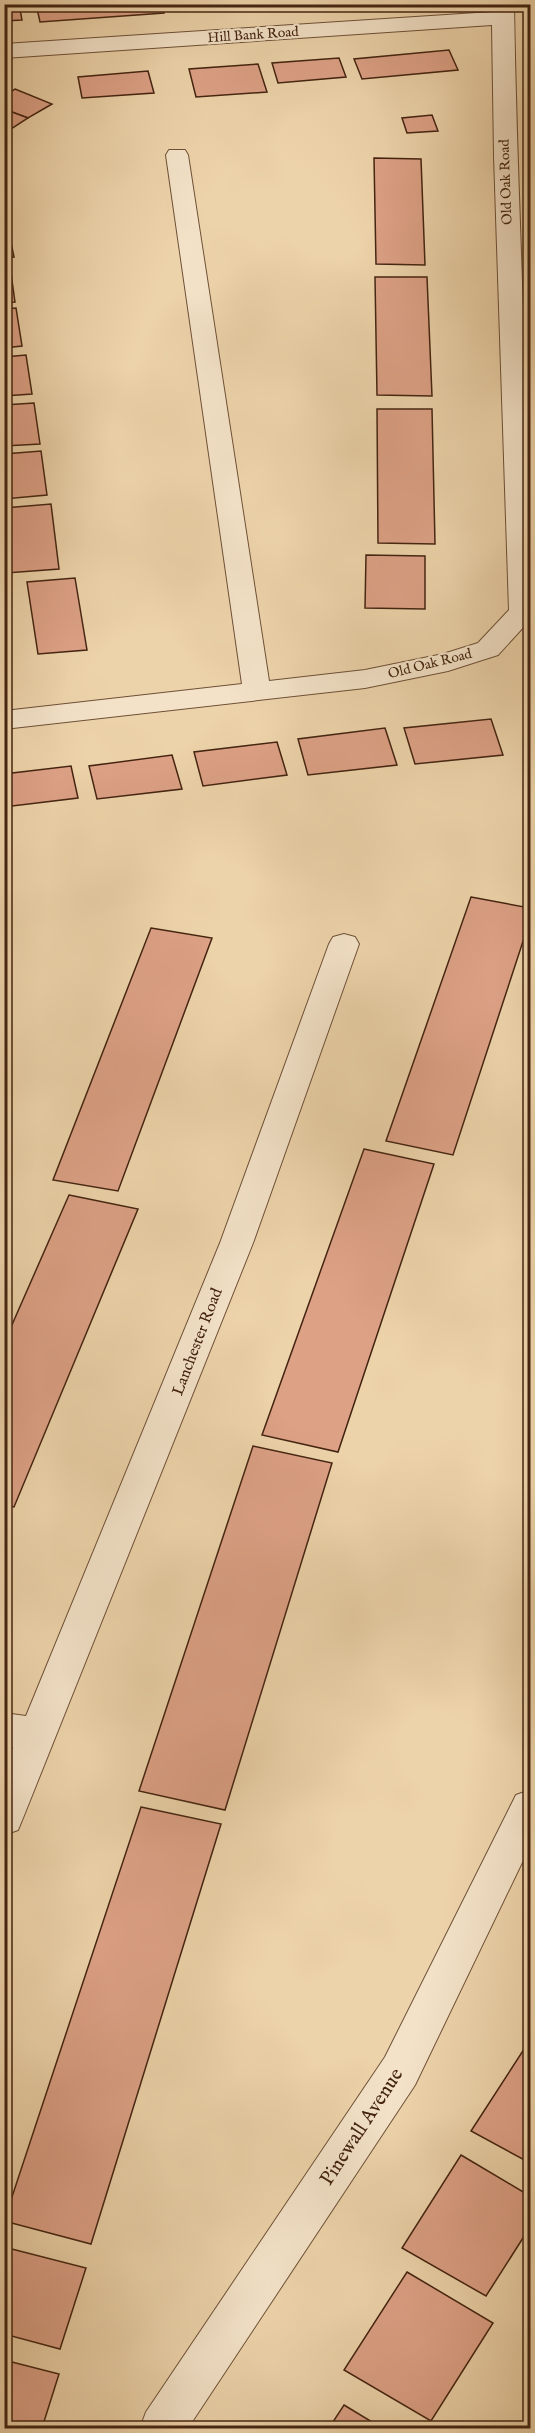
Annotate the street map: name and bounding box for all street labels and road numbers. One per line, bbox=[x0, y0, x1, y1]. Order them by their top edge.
street label: Hill Bank Road bbox=[207, 23, 300, 47]
street label: Old Oak Road bbox=[495, 138, 516, 225]
street label: Old Oak Road bbox=[386, 645, 474, 683]
street label: Lanchester Road bbox=[168, 1285, 228, 1399]
street label: Pinewall Avenue bbox=[315, 2064, 409, 2190]

